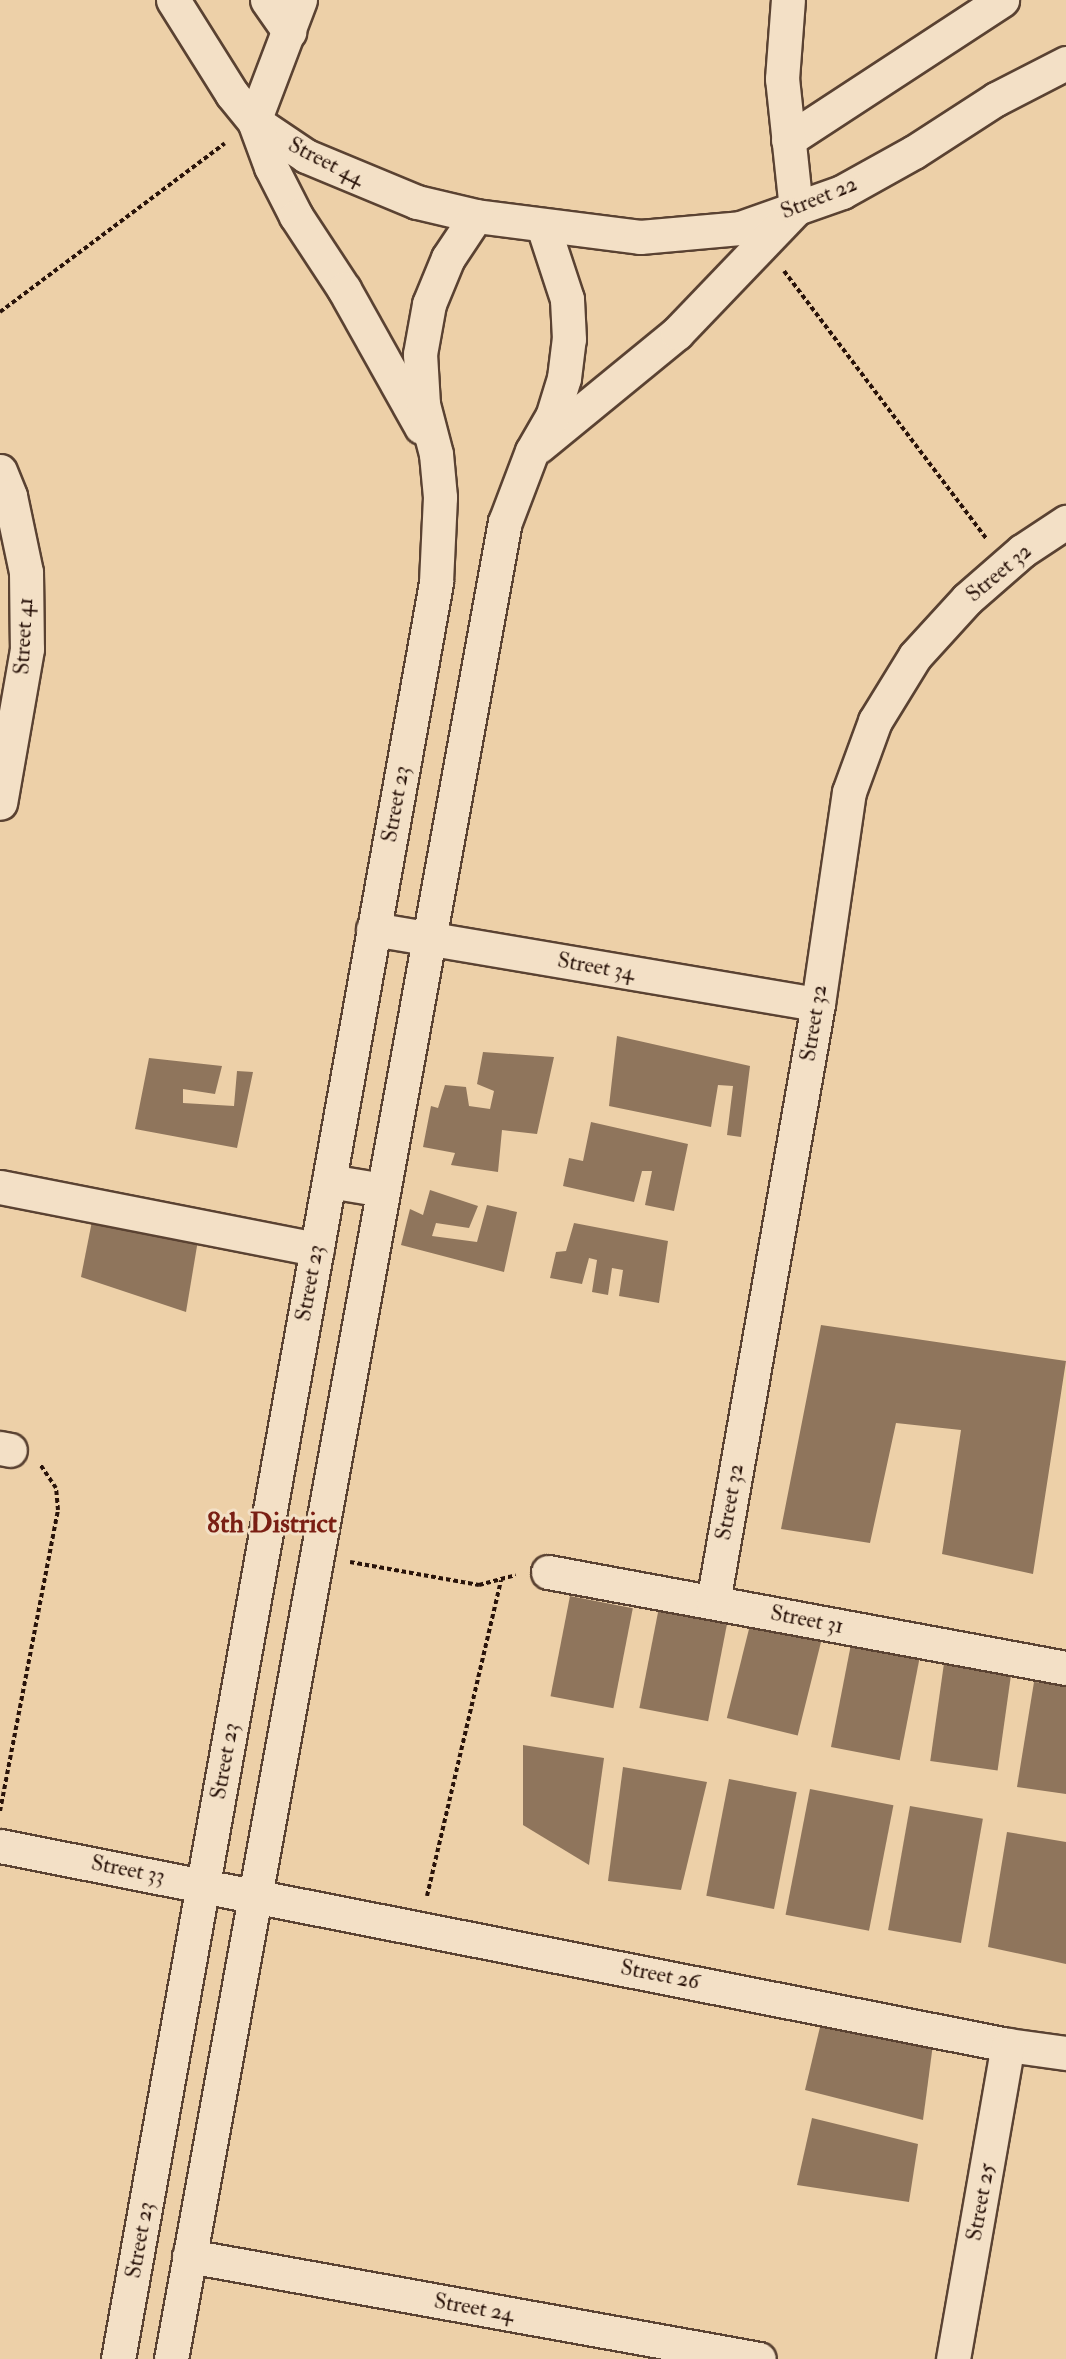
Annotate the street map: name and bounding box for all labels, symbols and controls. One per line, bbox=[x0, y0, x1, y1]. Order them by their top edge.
street label: Street 44 bbox=[284, 132, 368, 192]
street label: Street 22 bbox=[777, 171, 861, 225]
street label: Street 32 bbox=[961, 538, 1037, 608]
street label: Street 41 bbox=[9, 597, 39, 675]
street label: Street 23 bbox=[376, 764, 416, 844]
street label: Street 34 bbox=[555, 947, 637, 987]
street label: Street 32 bbox=[795, 983, 833, 1063]
street label: Street 23 bbox=[290, 1243, 330, 1323]
street label: Street 32 bbox=[710, 1462, 750, 1542]
district label: 8th District bbox=[207, 1507, 337, 1541]
street label: Street 31 bbox=[768, 1600, 846, 1640]
street label: Street 23 bbox=[205, 1721, 245, 1801]
street label: Street 33 bbox=[89, 1850, 167, 1890]
street label: Street 26 bbox=[618, 1954, 702, 1996]
street label: Street 25 bbox=[961, 2161, 1001, 2243]
street label: Street 23 bbox=[120, 2200, 160, 2280]
street label: Street 24 bbox=[432, 2288, 516, 2328]

